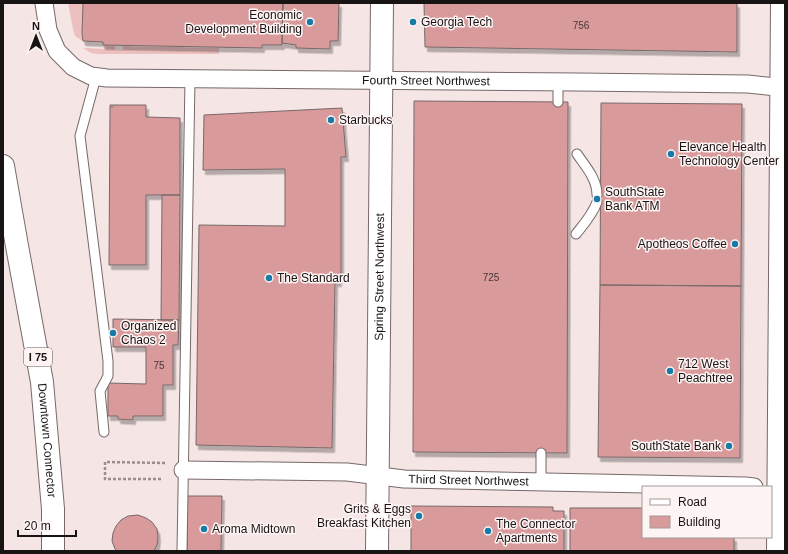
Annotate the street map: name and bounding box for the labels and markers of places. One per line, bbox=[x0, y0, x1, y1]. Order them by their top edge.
place label: Economic Development Building bbox=[185, 8, 302, 36]
place label: Georgia Tech bbox=[421, 15, 492, 29]
marker: Economic Development Building bbox=[305, 17, 315, 27]
marker: Georgia Tech bbox=[408, 17, 418, 27]
place label: Starbucks bbox=[339, 113, 392, 127]
marker: Starbucks bbox=[326, 115, 336, 125]
place label: Elevance Health Technology Center bbox=[679, 140, 779, 168]
marker: Elevance Health Technology Center bbox=[666, 149, 676, 159]
place label: SouthState Bank ATM bbox=[605, 185, 665, 213]
marker: SouthState Bank ATM bbox=[592, 194, 602, 204]
place label: Apotheos Coffee bbox=[638, 237, 727, 251]
marker: Apotheos Coffee bbox=[730, 239, 740, 249]
place label: The Standard bbox=[277, 271, 350, 285]
marker: The Standard bbox=[264, 273, 274, 283]
place label: Organized Chaos 2 bbox=[121, 319, 176, 347]
marker: Organized Chaos 2 bbox=[108, 328, 118, 338]
place label: 712 West Peachtree bbox=[678, 357, 733, 385]
marker: 712 West Peachtree bbox=[665, 366, 675, 376]
place label: SouthState Bank bbox=[631, 439, 722, 453]
marker: SouthState Bank bbox=[724, 441, 734, 451]
place label: Grits & Eggs Breakfast Kitchen bbox=[317, 502, 411, 530]
marker: Grits & Eggs Breakfast Kitchen bbox=[414, 511, 424, 521]
place label: The Connector Apartments bbox=[496, 517, 575, 545]
place label: Aroma Midtown bbox=[212, 522, 295, 536]
marker: Aroma Midtown bbox=[199, 524, 209, 534]
marker: The Connector Apartments bbox=[483, 526, 493, 536]

